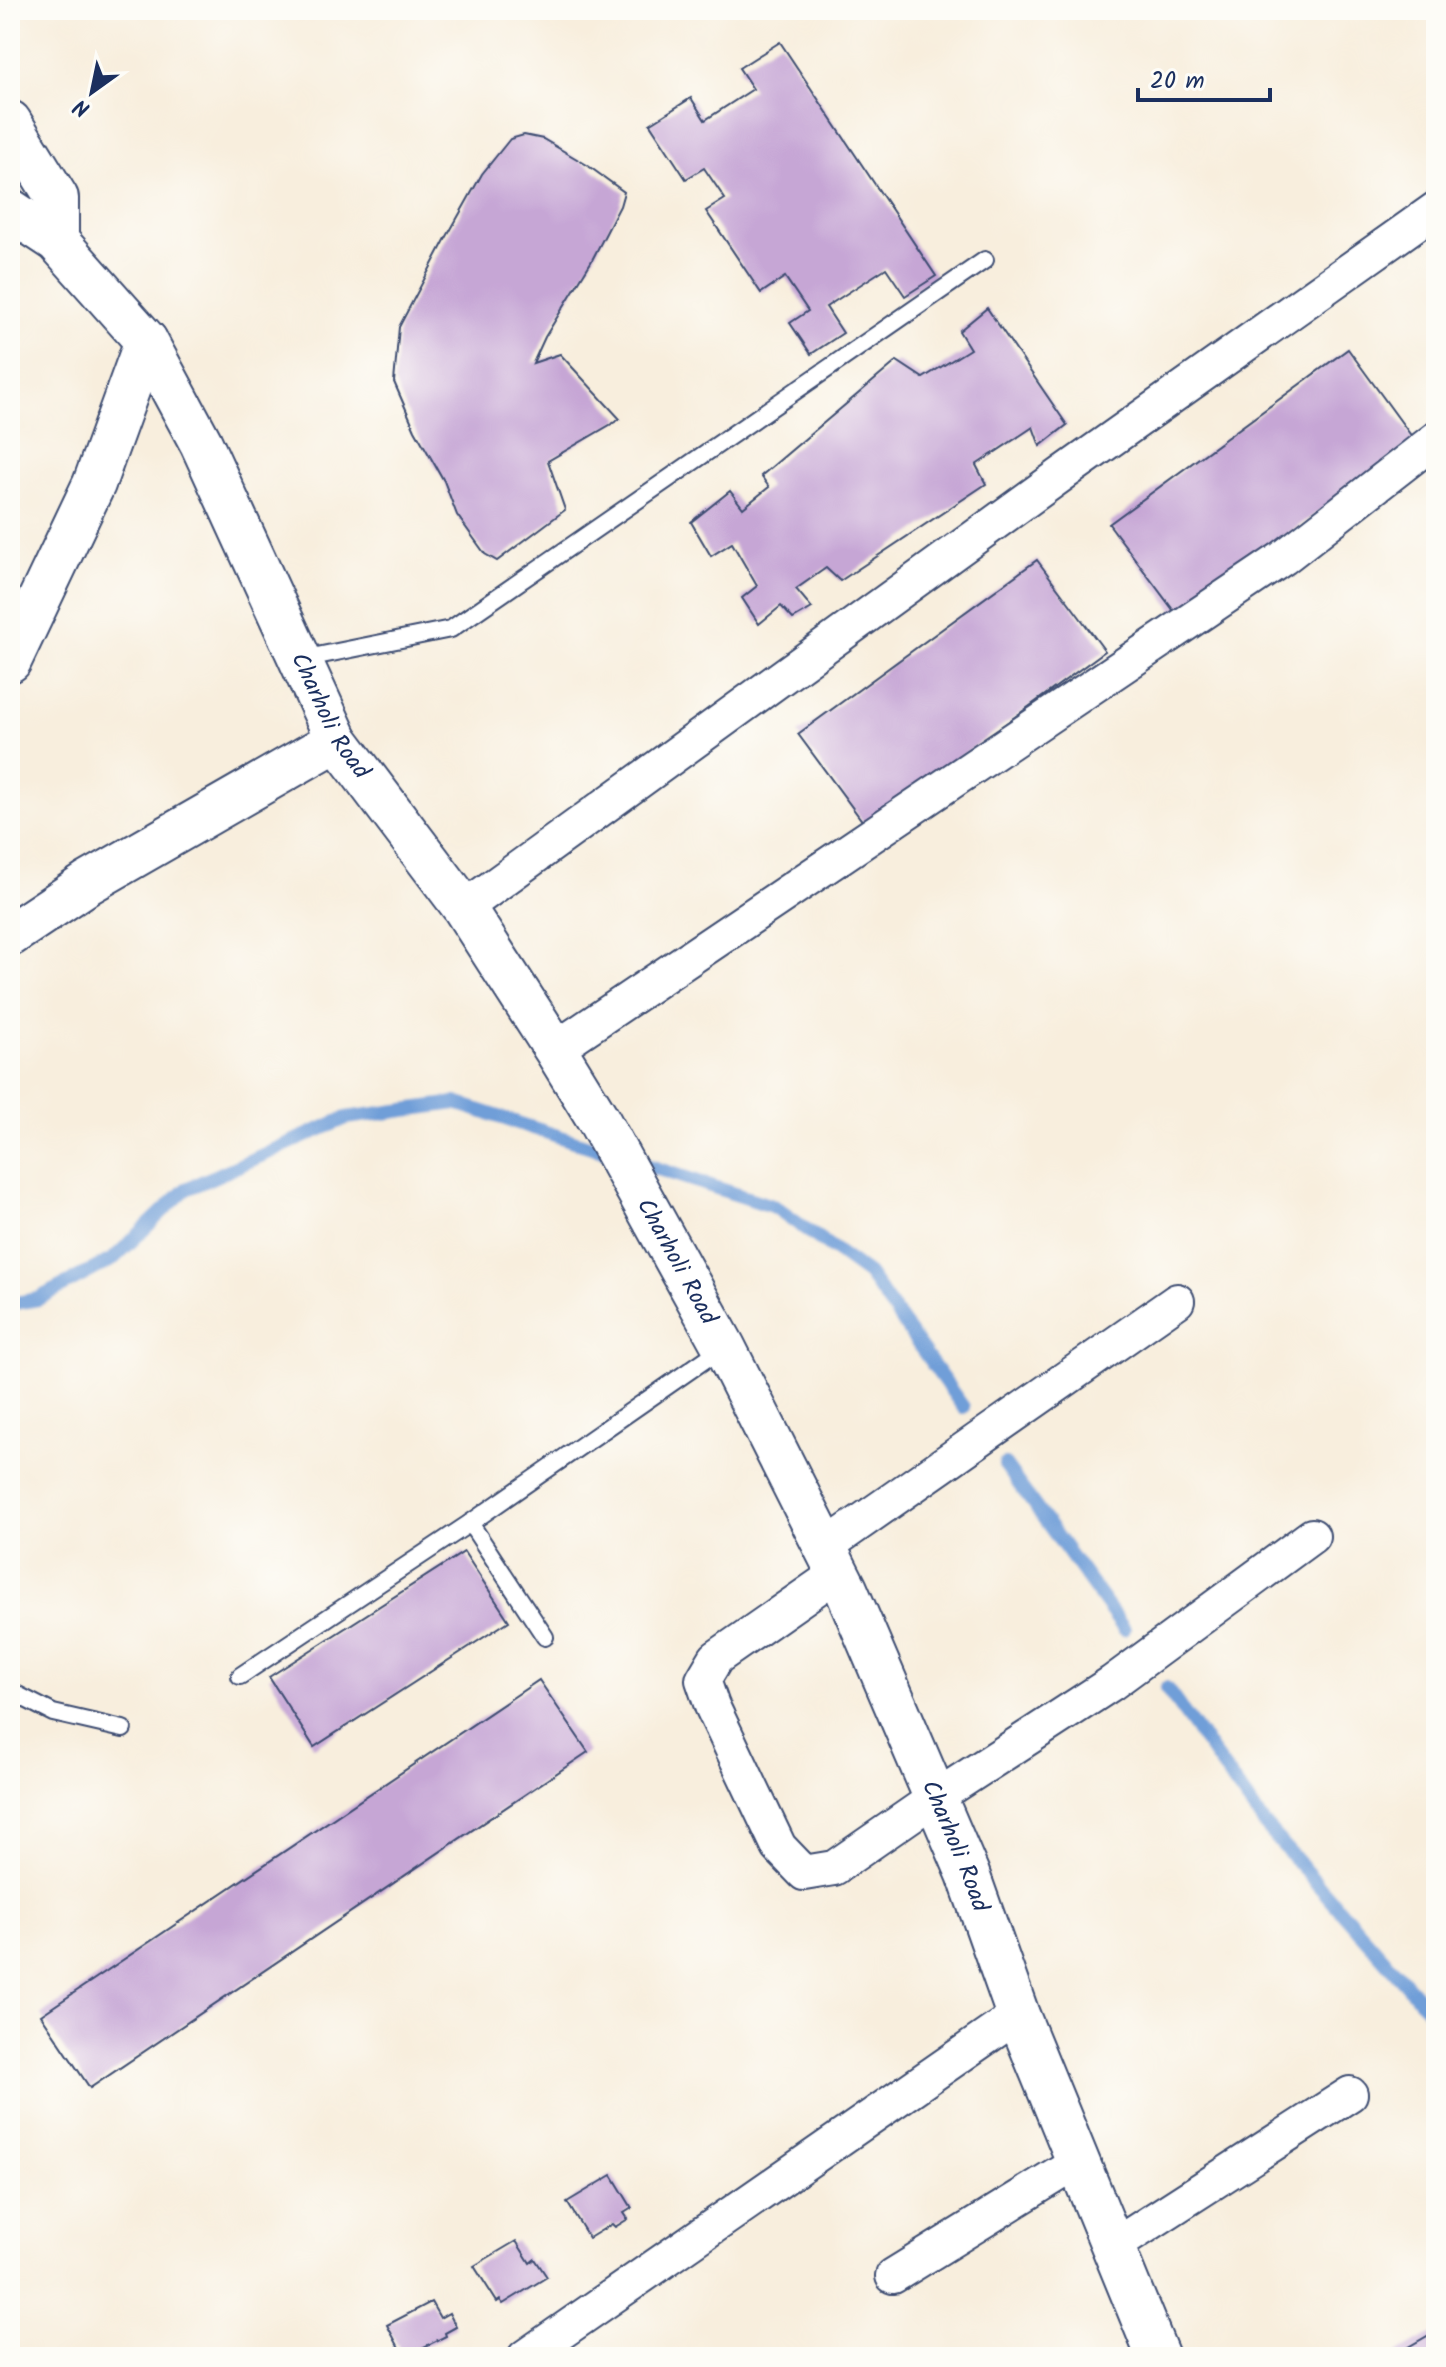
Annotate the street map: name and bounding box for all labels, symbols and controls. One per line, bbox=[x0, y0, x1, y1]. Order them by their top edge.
north arrow bbox=[52, 52, 132, 132]
scale bar bbox=[1138, 52, 1270, 102]
text: 20 m bbox=[1150, 62, 1205, 101]
text: N bbox=[67, 88, 98, 125]
street label: Charholi Road bbox=[280, 646, 380, 789]
street label: Charholi Road bbox=[626, 1191, 728, 1333]
street label: Charholi Road bbox=[910, 1774, 1000, 1918]

